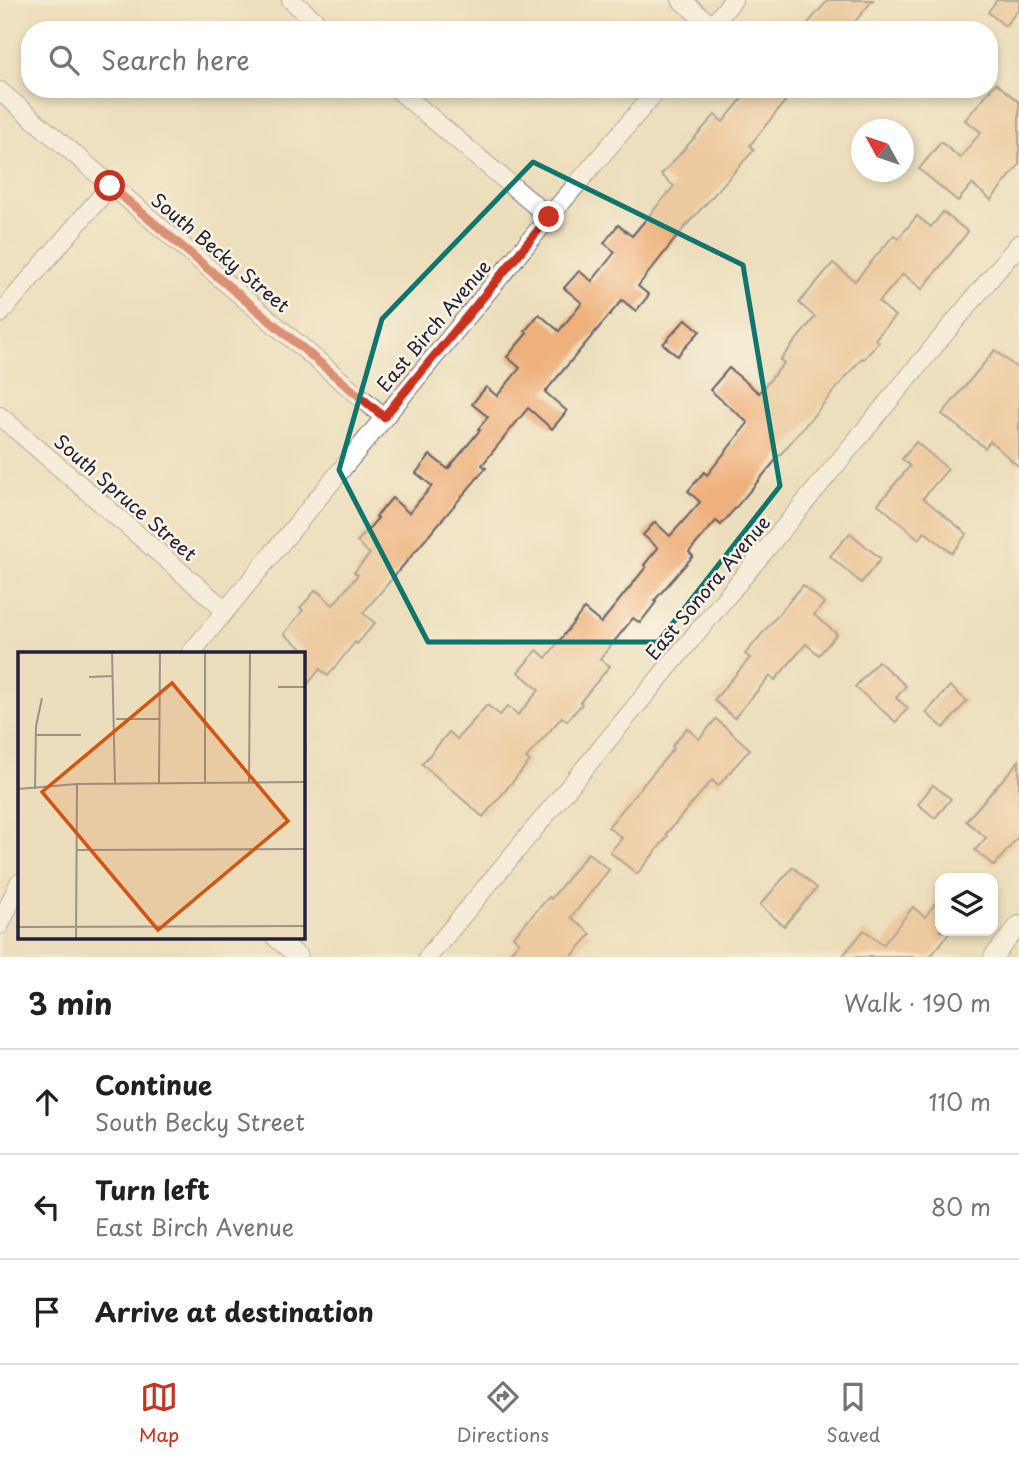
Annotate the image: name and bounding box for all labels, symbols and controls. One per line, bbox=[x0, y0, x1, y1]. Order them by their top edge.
search box bbox=[21, 21, 998, 98]
text: Search here bbox=[101, 40, 250, 79]
icon: search bbox=[45, 41, 83, 79]
north arrow bbox=[851, 119, 914, 182]
route start bbox=[94, 170, 125, 201]
street label: South Becky Street bbox=[146, 186, 297, 319]
route end bbox=[533, 201, 564, 232]
street label: East Birch Avenue bbox=[369, 253, 497, 397]
street label: South Spruce Street bbox=[49, 427, 204, 567]
street label: East Sonora Avenue bbox=[638, 509, 776, 665]
inset map bbox=[18, 652, 304, 940]
map controls bbox=[935, 873, 998, 936]
button: layers bbox=[935, 873, 998, 936]
text: 3 min bbox=[28, 980, 113, 1025]
text: Walk · 190 m bbox=[844, 985, 991, 1020]
text: Continue bbox=[95, 1065, 212, 1104]
icon: ahead bbox=[28, 1083, 66, 1121]
text: 110 m bbox=[929, 1084, 991, 1119]
text: South Becky Street bbox=[95, 1104, 305, 1139]
text: Turn left bbox=[95, 1170, 210, 1209]
icon: left bbox=[28, 1188, 66, 1226]
text: 80 m bbox=[931, 1189, 991, 1224]
text: East Birch Avenue bbox=[95, 1209, 294, 1244]
text: Arrive at destination bbox=[95, 1292, 374, 1331]
icon: arrive bbox=[28, 1293, 66, 1331]
tab: Map bbox=[139, 1378, 179, 1448]
tab: Directions bbox=[457, 1378, 549, 1448]
tab: Saved bbox=[826, 1378, 880, 1448]

